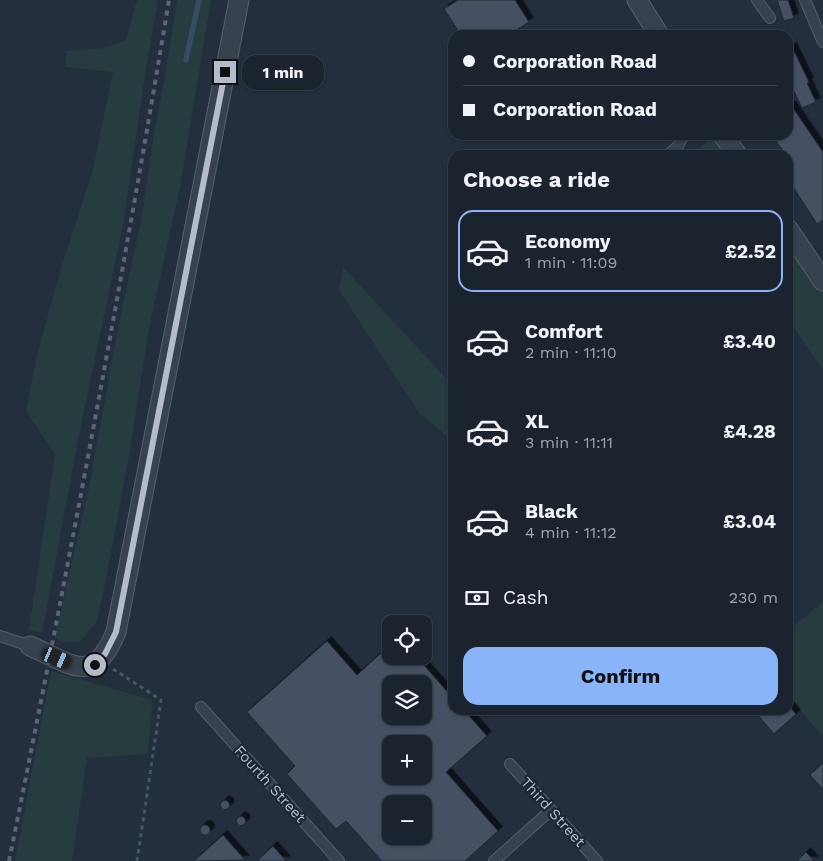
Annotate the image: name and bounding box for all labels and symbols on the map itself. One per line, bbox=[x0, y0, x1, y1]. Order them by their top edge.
callout: 1 min bbox=[242, 54, 325, 90]
route end bbox=[214, 61, 236, 83]
car bbox=[40, 645, 73, 671]
route start bbox=[84, 654, 106, 676]
street label: Fourth Street bbox=[230, 742, 310, 827]
street label: Third Street bbox=[517, 773, 589, 851]

